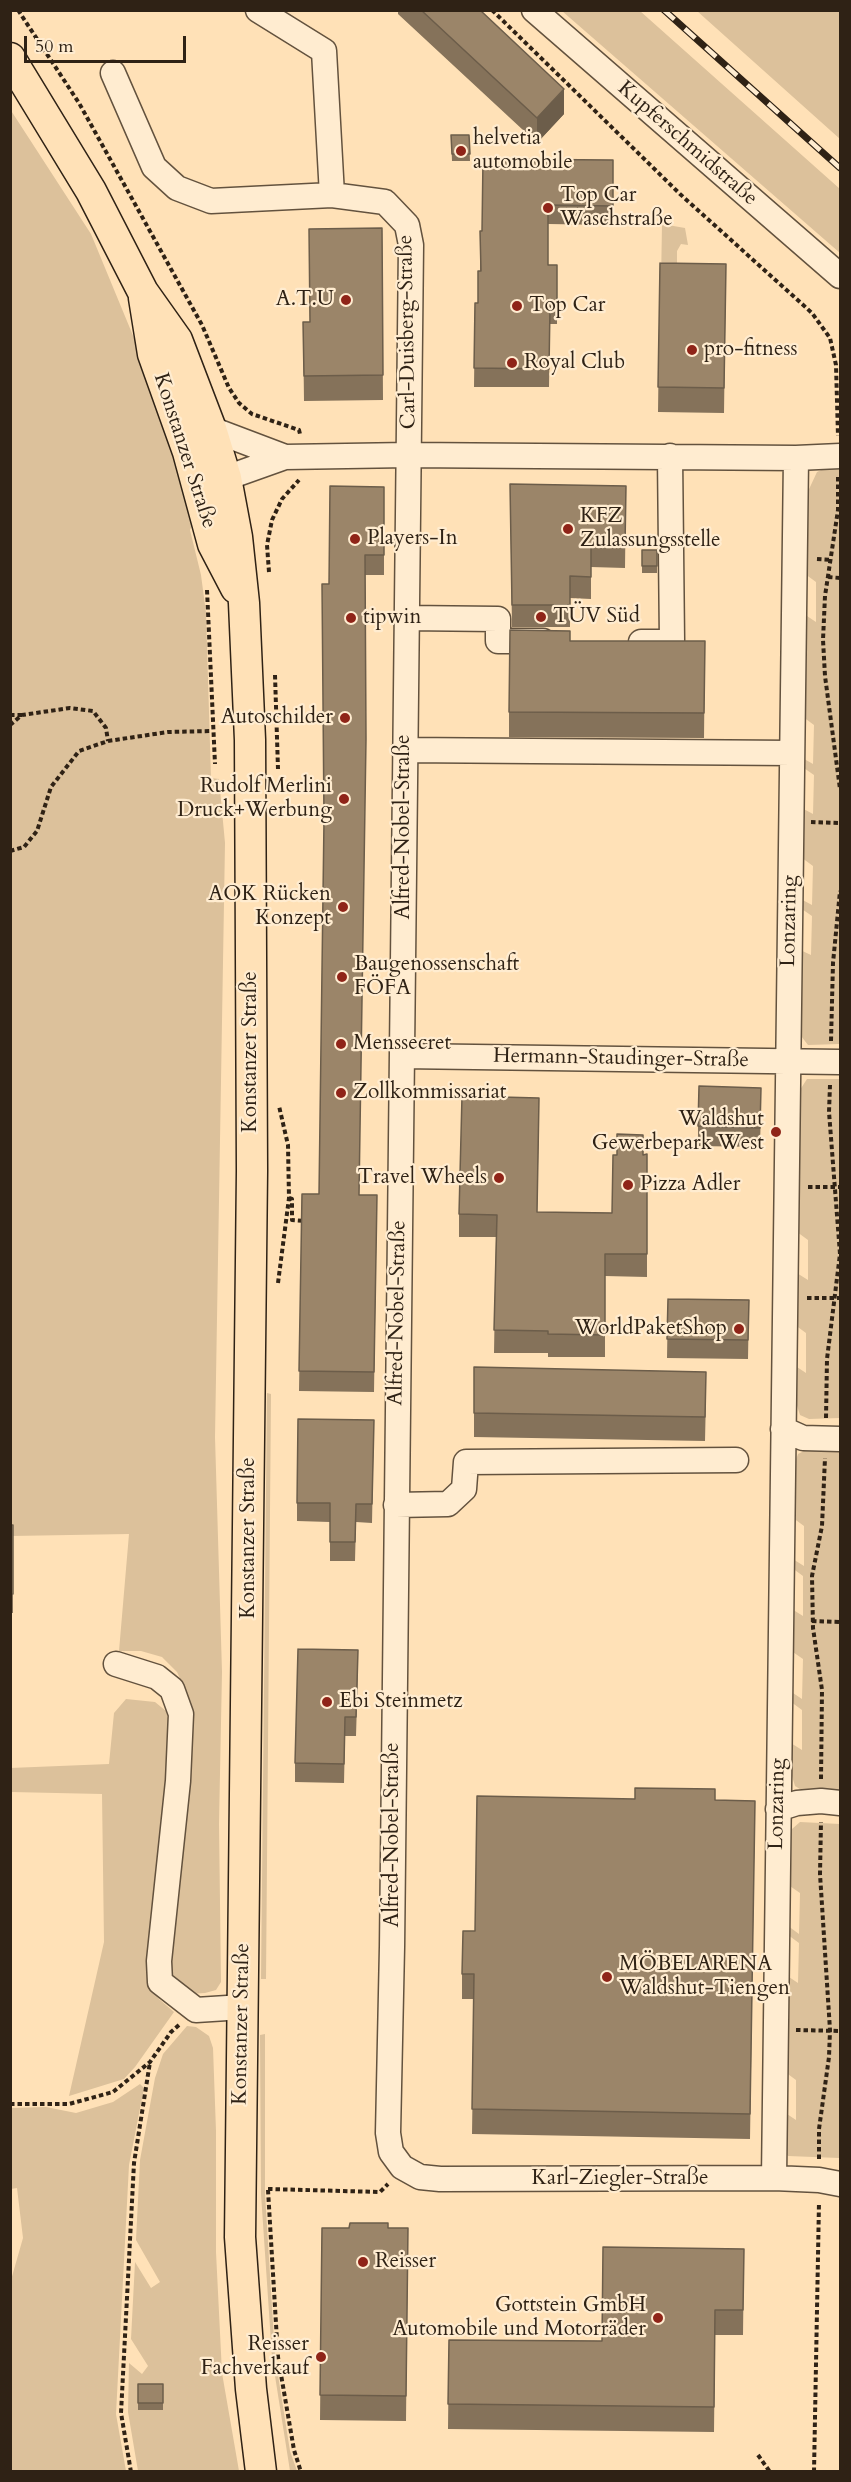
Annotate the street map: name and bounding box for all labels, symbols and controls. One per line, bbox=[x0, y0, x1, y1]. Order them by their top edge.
scale bar bbox=[27, 24, 189, 62]
text: 50 m bbox=[35, 34, 74, 59]
street label: Kupferschmidstraße bbox=[612, 76, 762, 212]
place label: helvetia automobile bbox=[473, 126, 573, 176]
marker: helvetia automobile bbox=[454, 144, 468, 158]
place label: Top Car Waschstraße bbox=[560, 183, 673, 233]
marker: Top Car Waschstraße bbox=[541, 201, 555, 215]
street label: Carl-Duisberg-Straße bbox=[394, 235, 422, 429]
place label: A.T.U bbox=[276, 287, 334, 313]
marker: A.T.U bbox=[339, 293, 353, 307]
place label: Top Car bbox=[529, 293, 605, 319]
marker: Top Car bbox=[510, 299, 524, 313]
place label: pro-fitness bbox=[704, 337, 798, 363]
marker: pro-fitness bbox=[685, 343, 699, 357]
place label: Royal Club bbox=[524, 350, 625, 376]
marker: Royal Club bbox=[505, 356, 519, 370]
street label: Konstanzer Straße bbox=[147, 370, 221, 532]
place label: KFZ Zulassungsstelle bbox=[580, 504, 721, 554]
marker: KFZ Zulassungsstelle bbox=[561, 522, 575, 536]
place label: Players-In bbox=[367, 526, 458, 552]
marker: Players-In bbox=[348, 532, 362, 546]
place label: TÜV Süd bbox=[553, 604, 640, 630]
place label: tipwin bbox=[363, 605, 421, 631]
marker: TÜV Süd bbox=[534, 610, 548, 624]
marker: tipwin bbox=[344, 611, 358, 625]
place label: Autoschilder bbox=[221, 705, 333, 731]
marker: Autoschilder bbox=[338, 711, 352, 725]
street label: Alfred-Nobel-Straße bbox=[391, 734, 417, 920]
place label: Rudolf Merlini Druck+Werbung bbox=[177, 774, 332, 824]
marker: Rudolf Merlini Druck+Werbung bbox=[337, 792, 351, 806]
street label: Lonzaring bbox=[777, 875, 803, 967]
place label: AOK Rücken Konzept bbox=[208, 882, 331, 932]
marker: AOK Rücken Konzept bbox=[336, 900, 350, 914]
place label: Baugenossenschaft FÖFA bbox=[354, 952, 519, 1002]
marker: Baugenossenschaft FÖFA bbox=[335, 970, 349, 984]
street label: Konstanzer Straße bbox=[238, 971, 264, 1133]
place label: Menssecret bbox=[353, 1031, 451, 1057]
marker: Menssecret bbox=[334, 1037, 348, 1051]
street label: Hermann-Staudinger-Straße bbox=[493, 1044, 749, 1074]
place label: Zollkommissariat bbox=[353, 1080, 506, 1106]
marker: Zollkommissariat bbox=[334, 1086, 348, 1100]
place label: Waldshut Gewerbepark West bbox=[592, 1107, 764, 1157]
marker: Waldshut Gewerbepark West bbox=[769, 1125, 783, 1139]
place label: Travel Wheels bbox=[358, 1165, 487, 1191]
marker: Travel Wheels bbox=[492, 1171, 506, 1185]
place label: Pizza Adler bbox=[640, 1172, 740, 1198]
marker: Pizza Adler bbox=[621, 1178, 635, 1192]
street label: Alfred-Nobel-Straße bbox=[384, 1220, 412, 1406]
place label: WorldPaketShop bbox=[575, 1316, 727, 1342]
marker: WorldPaketShop bbox=[732, 1322, 746, 1336]
street label: Konstanzer Straße bbox=[236, 1457, 262, 1619]
place label: Ebi Steinmetz bbox=[339, 1689, 463, 1715]
marker: Ebi Steinmetz bbox=[320, 1695, 334, 1709]
street label: Alfred-Nobel-Straße bbox=[380, 1742, 406, 1928]
street label: Lonzaring bbox=[765, 1758, 791, 1850]
street label: Konstanzer Straße bbox=[228, 1943, 256, 2105]
place label: MÖBELARENA Waldshut-Tiengen bbox=[619, 1952, 790, 2002]
marker: MÖBELARENA Waldshut-Tiengen bbox=[600, 1970, 614, 1984]
street label: Karl-Ziegler-Straße bbox=[531, 2166, 709, 2192]
place label: Reisser bbox=[375, 2249, 436, 2275]
marker: Reisser bbox=[356, 2255, 370, 2269]
place label: Gottstein GmbH Automobile und Motorräder bbox=[392, 2293, 646, 2343]
marker: Gottstein GmbH Automobile und Motorräder bbox=[651, 2311, 665, 2325]
place label: Reisser Fachverkauf bbox=[201, 2332, 309, 2382]
marker: Reisser Fachverkauf bbox=[314, 2350, 328, 2364]

